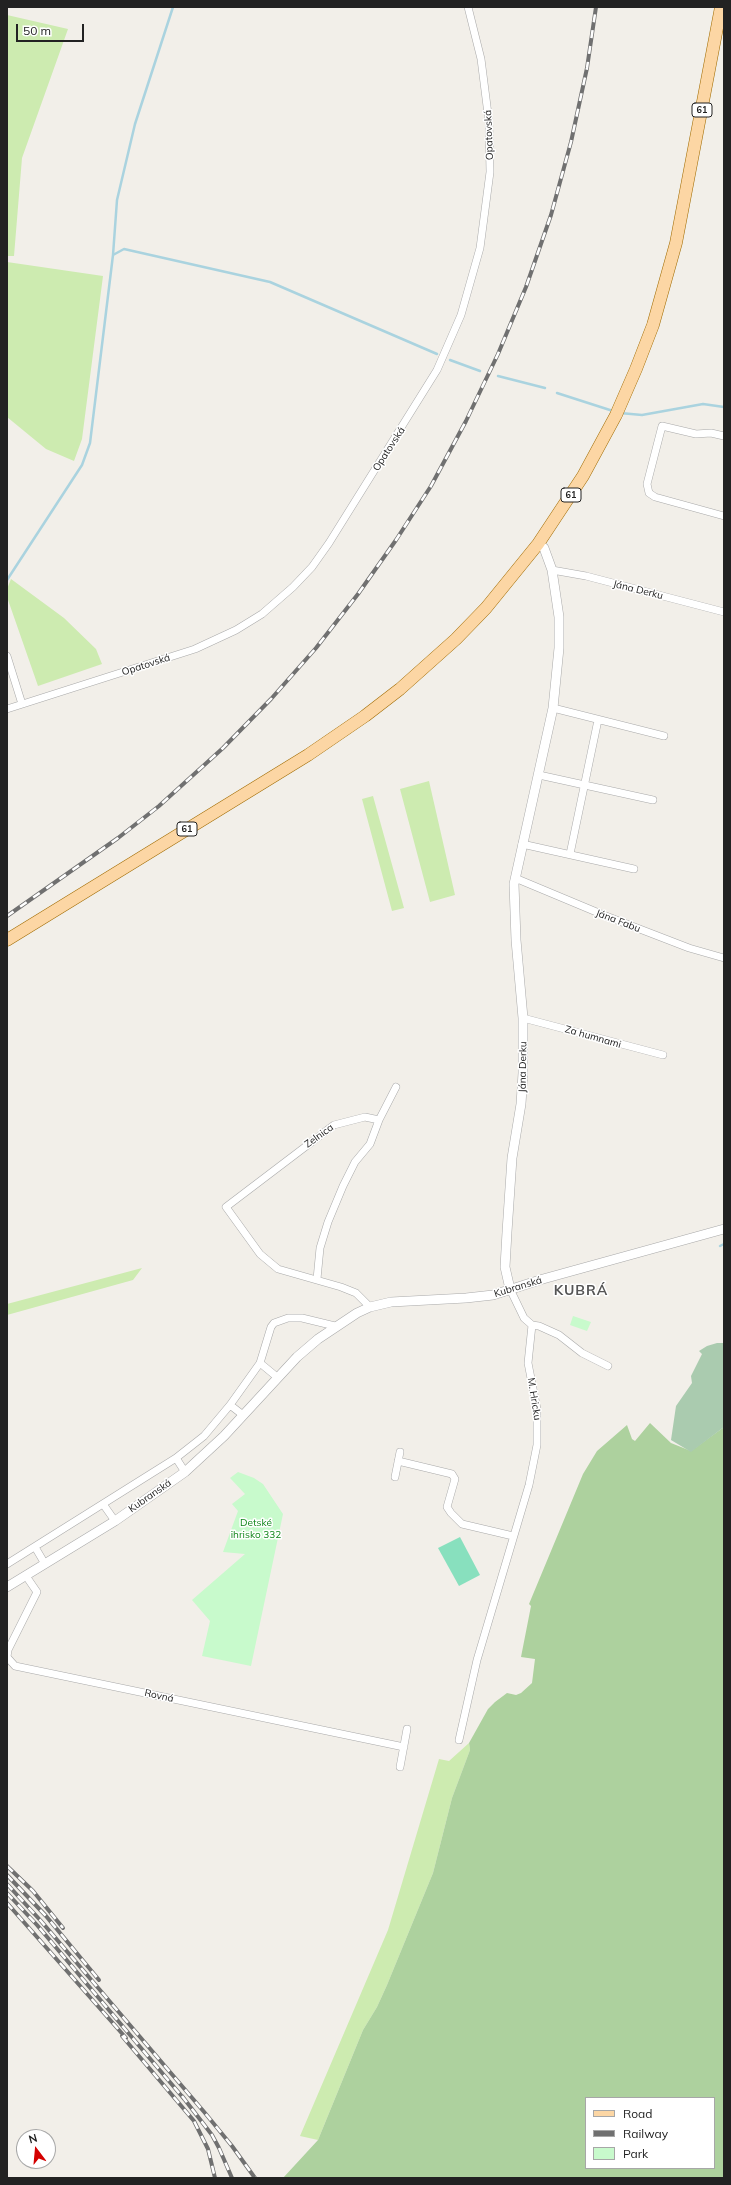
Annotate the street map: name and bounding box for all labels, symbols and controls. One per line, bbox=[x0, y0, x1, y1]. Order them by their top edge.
scale bar bbox=[18, 16, 86, 42]
text: 50 m bbox=[23, 23, 51, 38]
road number: 61 bbox=[692, 103, 712, 117]
street label: Opatovská bbox=[482, 110, 496, 160]
street label: Opatovská bbox=[370, 425, 408, 473]
road number: 61 bbox=[561, 488, 581, 502]
street label: Jána Derku bbox=[612, 578, 664, 602]
street label: Opatovská bbox=[120, 652, 172, 678]
road number: 61 bbox=[177, 822, 197, 836]
street label: Jána Fabu bbox=[594, 907, 642, 935]
street label: Za humnami bbox=[564, 1023, 622, 1051]
street label: Jána Derku bbox=[517, 1041, 529, 1093]
street label: Zelnica bbox=[302, 1122, 336, 1150]
street label: Kubranská bbox=[493, 1274, 543, 1300]
district label: KUBRÁ bbox=[554, 1283, 608, 1299]
street label: M. Hricku bbox=[525, 1377, 543, 1421]
street label: Kubranská bbox=[126, 1477, 174, 1515]
park label: Detské ihrisko 332 bbox=[231, 1517, 281, 1540]
street label: Rovná bbox=[143, 1687, 175, 1705]
legend bbox=[585, 2097, 715, 2169]
text: Road bbox=[623, 2106, 652, 2121]
text: Railway bbox=[623, 2126, 668, 2141]
north arrow bbox=[16, 2129, 56, 2169]
text: N bbox=[27, 2131, 39, 2146]
text: Park bbox=[623, 2146, 648, 2161]

